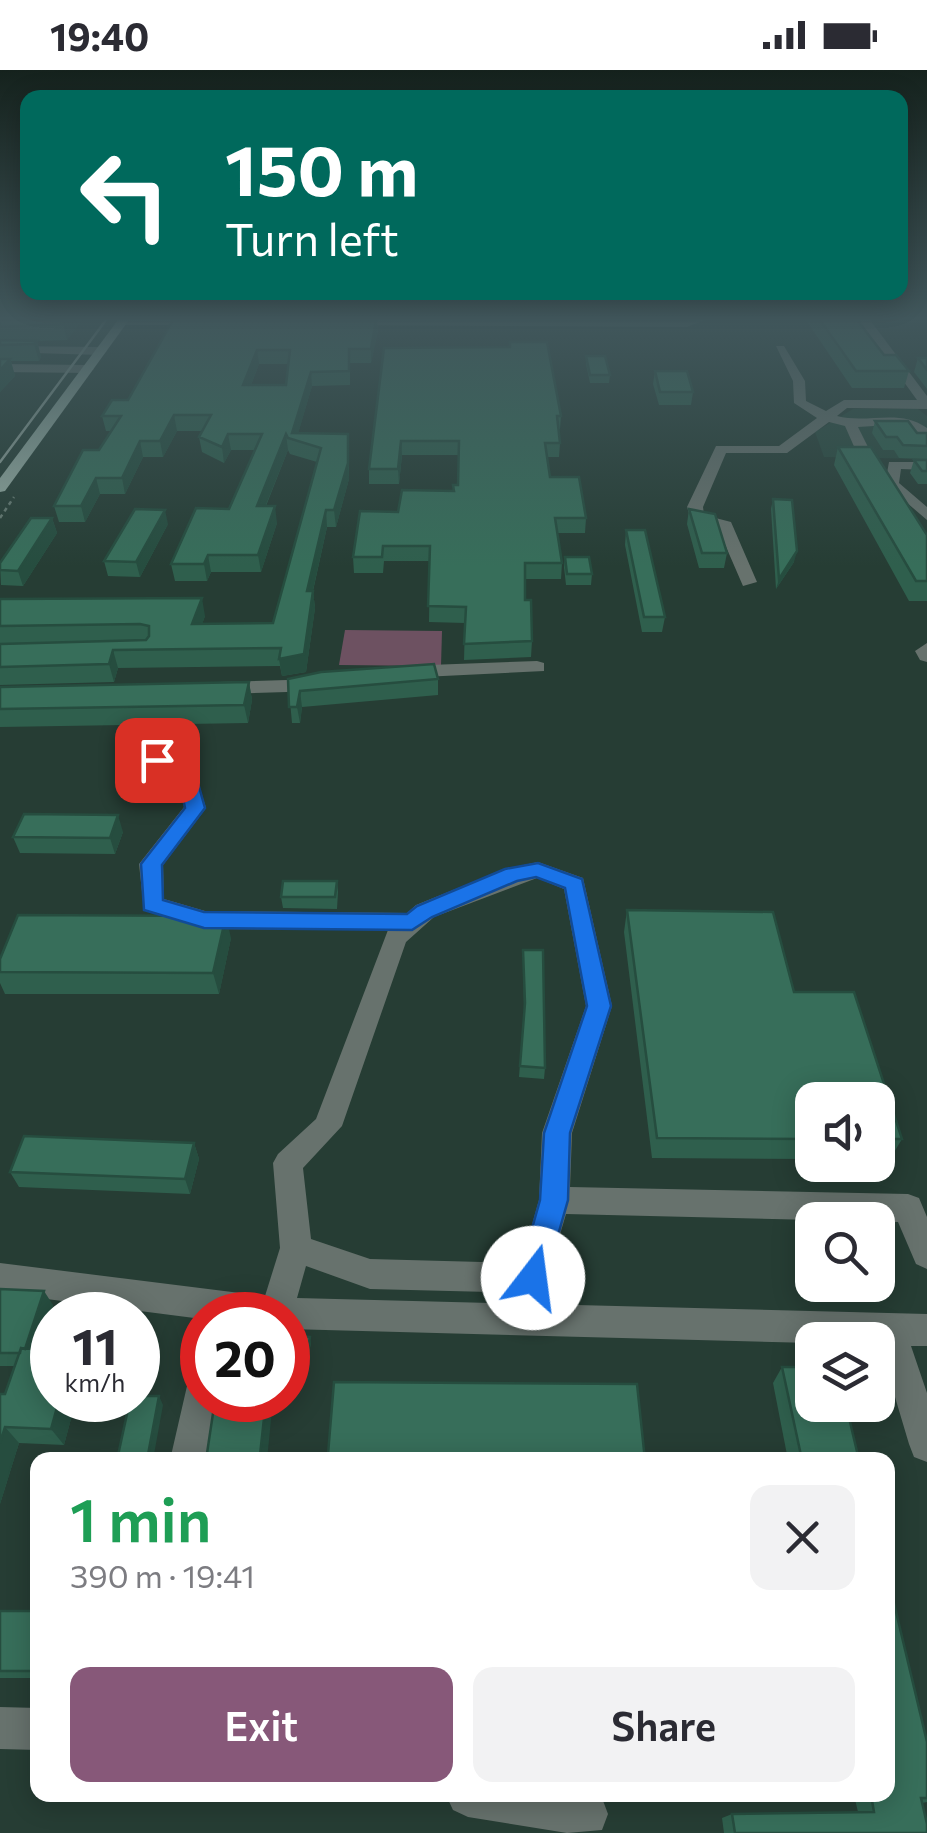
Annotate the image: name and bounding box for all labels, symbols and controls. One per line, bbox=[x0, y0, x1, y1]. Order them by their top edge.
text: 19:40 bbox=[50, 12, 149, 59]
text: 150 m bbox=[225, 125, 418, 210]
icon: left bbox=[60, 130, 190, 260]
text: Turn left bbox=[225, 210, 399, 265]
pin bbox=[115, 718, 200, 803]
icon: arrive bbox=[130, 733, 185, 788]
map controls bbox=[795, 1082, 895, 1422]
button: sound bbox=[795, 1082, 895, 1182]
button: search bbox=[795, 1202, 895, 1302]
position arrow bbox=[481, 1226, 585, 1330]
speed limit sign: 20 bbox=[180, 1292, 310, 1422]
text: 11 bbox=[72, 1314, 118, 1375]
button: layers bbox=[795, 1322, 895, 1422]
text: km/h bbox=[65, 1367, 125, 1397]
text: 1 min bbox=[70, 1481, 211, 1554]
button: close bbox=[750, 1485, 855, 1590]
text: 390 m · 19:41 bbox=[70, 1555, 255, 1595]
button: Exit bbox=[70, 1667, 453, 1782]
button: Share bbox=[473, 1667, 855, 1782]

